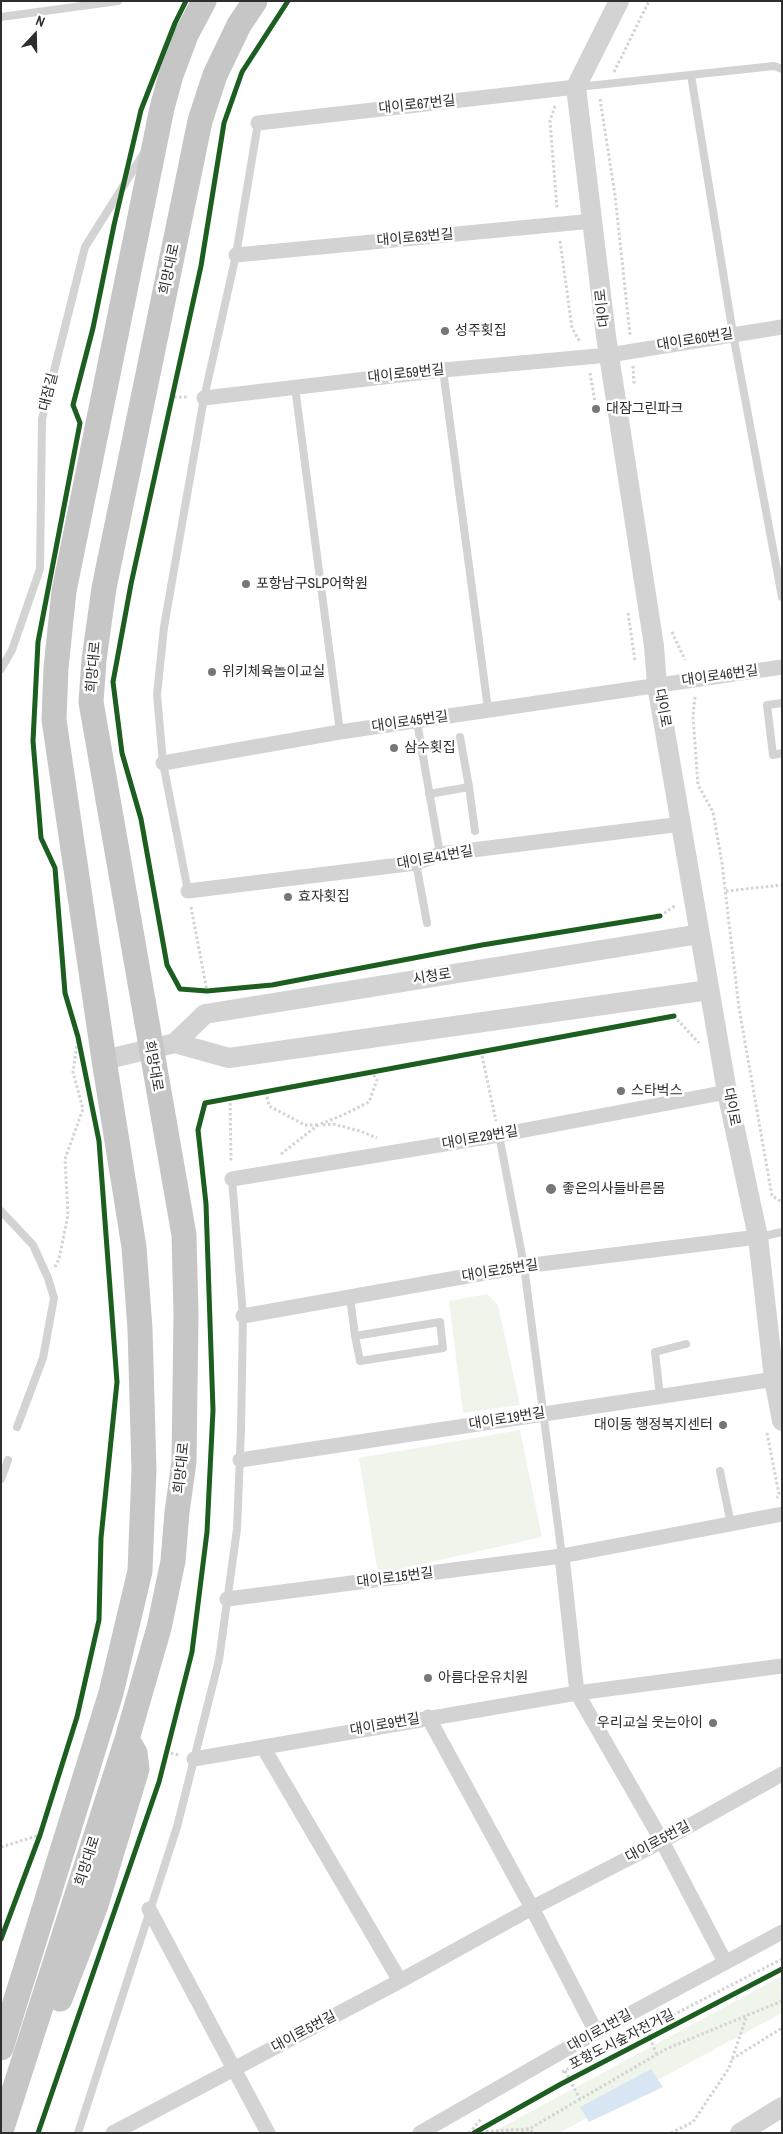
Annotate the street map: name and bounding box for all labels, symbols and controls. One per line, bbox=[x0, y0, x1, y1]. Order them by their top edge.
north arrow bbox=[10, 10, 60, 60]
text: N bbox=[33, 11, 47, 31]
street label: 대이로67번길 bbox=[378, 93, 456, 117]
street label: 대이로63번길 bbox=[376, 226, 454, 250]
street label: 희망대로 bbox=[156, 242, 184, 296]
street label: 대이로 bbox=[593, 288, 613, 328]
place label: 성주횟집 bbox=[455, 323, 507, 339]
marker: 성주횟집 bbox=[439, 325, 451, 337]
street label: 대이로60번길 bbox=[656, 326, 734, 354]
street label: 대이로59번길 bbox=[367, 362, 445, 386]
street label: 대잠길 bbox=[36, 371, 62, 413]
place label: 대잠그린파크 bbox=[606, 401, 683, 417]
marker: 대잠그린파크 bbox=[590, 403, 602, 415]
place label: 포항남구SLP어학원 bbox=[256, 576, 368, 592]
marker: 포항남구SLP어학원 bbox=[240, 578, 252, 590]
street label: 희망대로 bbox=[83, 641, 105, 693]
street label: 대이로46번길 bbox=[681, 662, 759, 690]
place label: 위키체육놀이교실 bbox=[222, 664, 325, 680]
marker: 위키체육놀이교실 bbox=[206, 666, 218, 678]
street label: 대이로 bbox=[650, 688, 674, 728]
street label: 대이로45번길 bbox=[371, 708, 449, 736]
place label: 삼수횟집 bbox=[404, 740, 456, 756]
marker: 삼수횟집 bbox=[388, 742, 400, 754]
street label: 대이로41번길 bbox=[396, 843, 474, 873]
place label: 효자횟집 bbox=[298, 889, 350, 905]
marker: 효자횟집 bbox=[282, 891, 294, 903]
street label: 시청로 bbox=[412, 966, 452, 988]
street label: 희망대로 bbox=[140, 1039, 166, 1093]
place label: 스타벅스 bbox=[631, 1083, 683, 1099]
marker: 스타벅스 bbox=[615, 1085, 627, 1097]
street label: 대이로 bbox=[719, 1086, 743, 1128]
street label: 대이로29번길 bbox=[441, 1123, 519, 1153]
place label: 좋은의사들바른몸 bbox=[562, 1181, 665, 1197]
marker: 좋은의사들바른몸 bbox=[544, 1182, 558, 1196]
street label: 대이로25번길 bbox=[461, 1257, 539, 1285]
street label: 대이로19번길 bbox=[468, 1405, 546, 1433]
place label: 대이동 행정복지센터 bbox=[594, 1417, 713, 1433]
marker: 대이동 행정복지센터 bbox=[717, 1419, 729, 1431]
street label: 희망대로 bbox=[171, 1442, 193, 1494]
street label: 대이로15번길 bbox=[356, 1565, 434, 1591]
place label: 아름다운유치원 bbox=[438, 1670, 528, 1686]
marker: 아름다운유치원 bbox=[422, 1672, 434, 1684]
street label: 대이로9번길 bbox=[349, 1711, 421, 1739]
place label: 우리교실 웃는아이 bbox=[597, 1715, 703, 1731]
marker: 우리교실 웃는아이 bbox=[707, 1717, 719, 1729]
street label: 대이로5번길 bbox=[623, 1818, 693, 1866]
street label: 희망대로 bbox=[72, 1834, 104, 1888]
street label: 대이로1번길 bbox=[565, 2006, 635, 2056]
street label: 포항도시숲자전거길 bbox=[567, 2006, 677, 2074]
street label: 대이로5번길 bbox=[269, 2008, 339, 2056]

